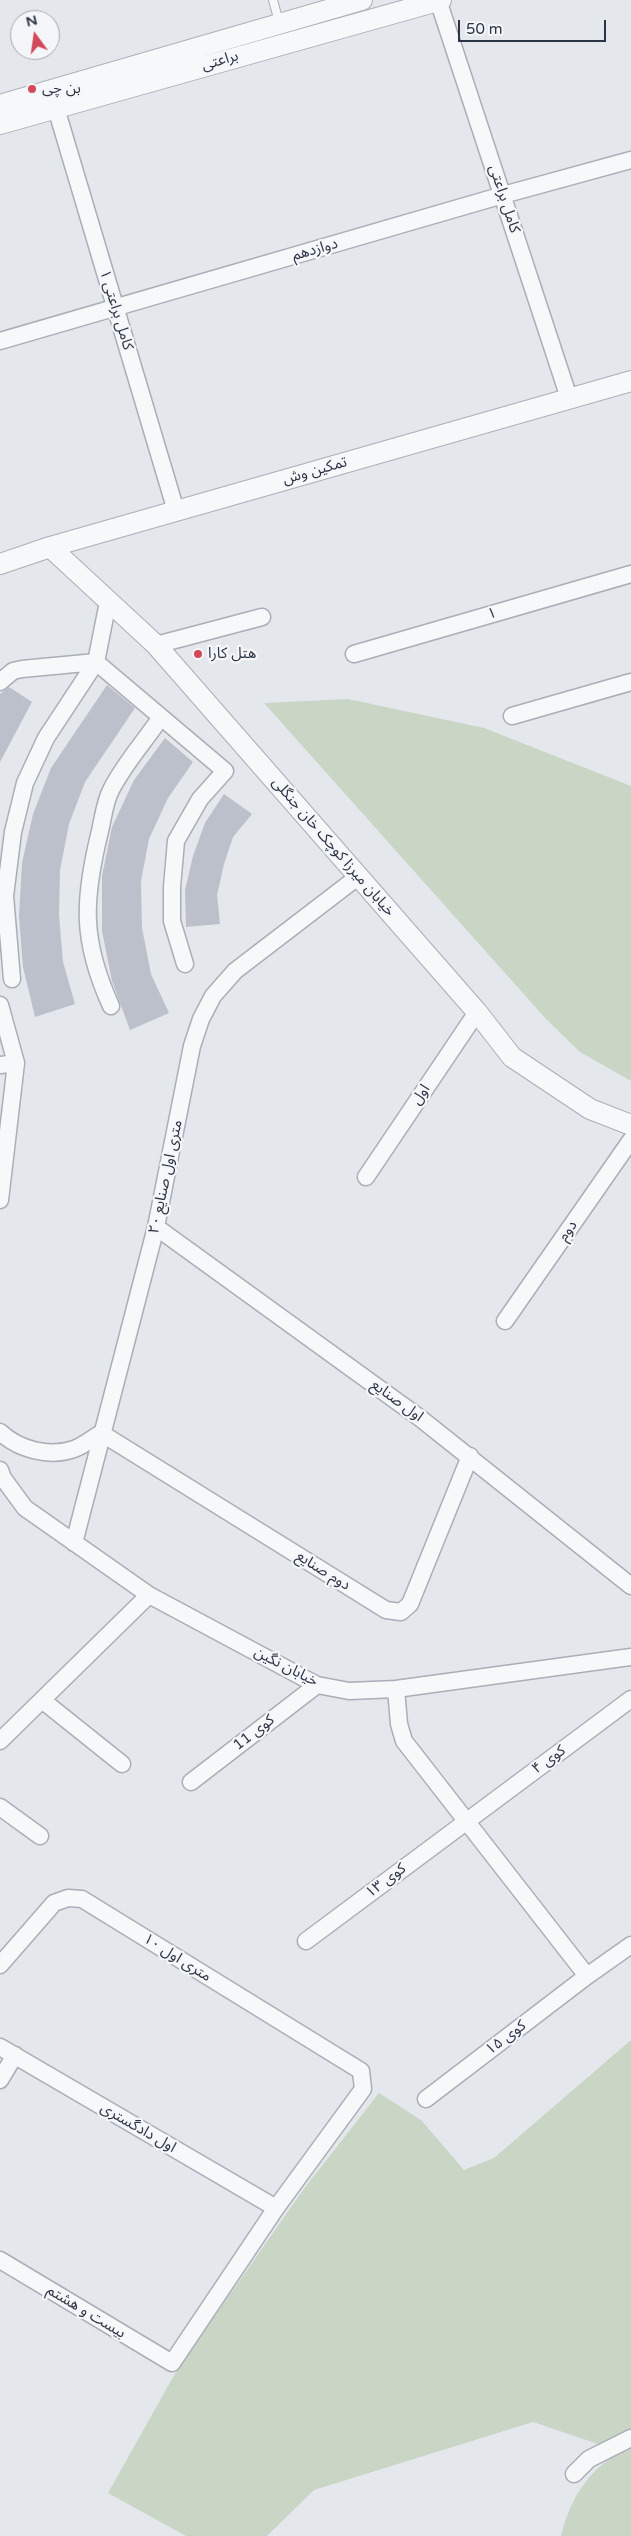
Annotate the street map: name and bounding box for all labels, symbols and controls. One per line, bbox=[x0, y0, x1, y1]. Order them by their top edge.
north arrow bbox=[10, 10, 60, 60]
scale bar bbox=[461, 10, 608, 42]
text: N bbox=[24, 11, 39, 31]
text: 50 m bbox=[466, 20, 503, 38]
street label: براعتی bbox=[200, 47, 240, 75]
place label: بن چی bbox=[42, 80, 81, 98]
marker: بن چی bbox=[26, 83, 38, 95]
street label: کامل براعتی bbox=[485, 163, 523, 235]
street label: دوازدهم bbox=[290, 235, 340, 265]
street label: کامل براعتی ۱ bbox=[95, 268, 137, 352]
street label: تمکین وش bbox=[281, 453, 349, 489]
street label: ۱ bbox=[485, 604, 499, 624]
place label: هتل کارا bbox=[208, 645, 256, 663]
marker: هتل کارا bbox=[192, 648, 204, 660]
street label: خیابان میرزا کوچک خان جنگلی bbox=[268, 774, 398, 920]
street label: اول bbox=[408, 1081, 434, 1109]
street label: ۲۰ متری اول صنایع bbox=[145, 1118, 187, 1236]
street label: دوم bbox=[555, 1217, 581, 1245]
street label: اول صنایع bbox=[367, 1376, 427, 1426]
street label: دوم صنایع bbox=[293, 1547, 353, 1595]
street label: خیابان نگین bbox=[251, 1643, 321, 1691]
street label: کوی 11 bbox=[230, 1711, 278, 1755]
street label: کوی ۴ bbox=[529, 1742, 569, 1778]
street label: کوی ۱۳ bbox=[362, 1860, 410, 1902]
street label: ۱۰ متری اول bbox=[140, 1930, 214, 1986]
street label: کوی ۱۵ bbox=[482, 2017, 530, 2059]
street label: اول دادگستری bbox=[97, 2099, 179, 2157]
street label: بیست و هشتم bbox=[43, 2281, 129, 2343]

